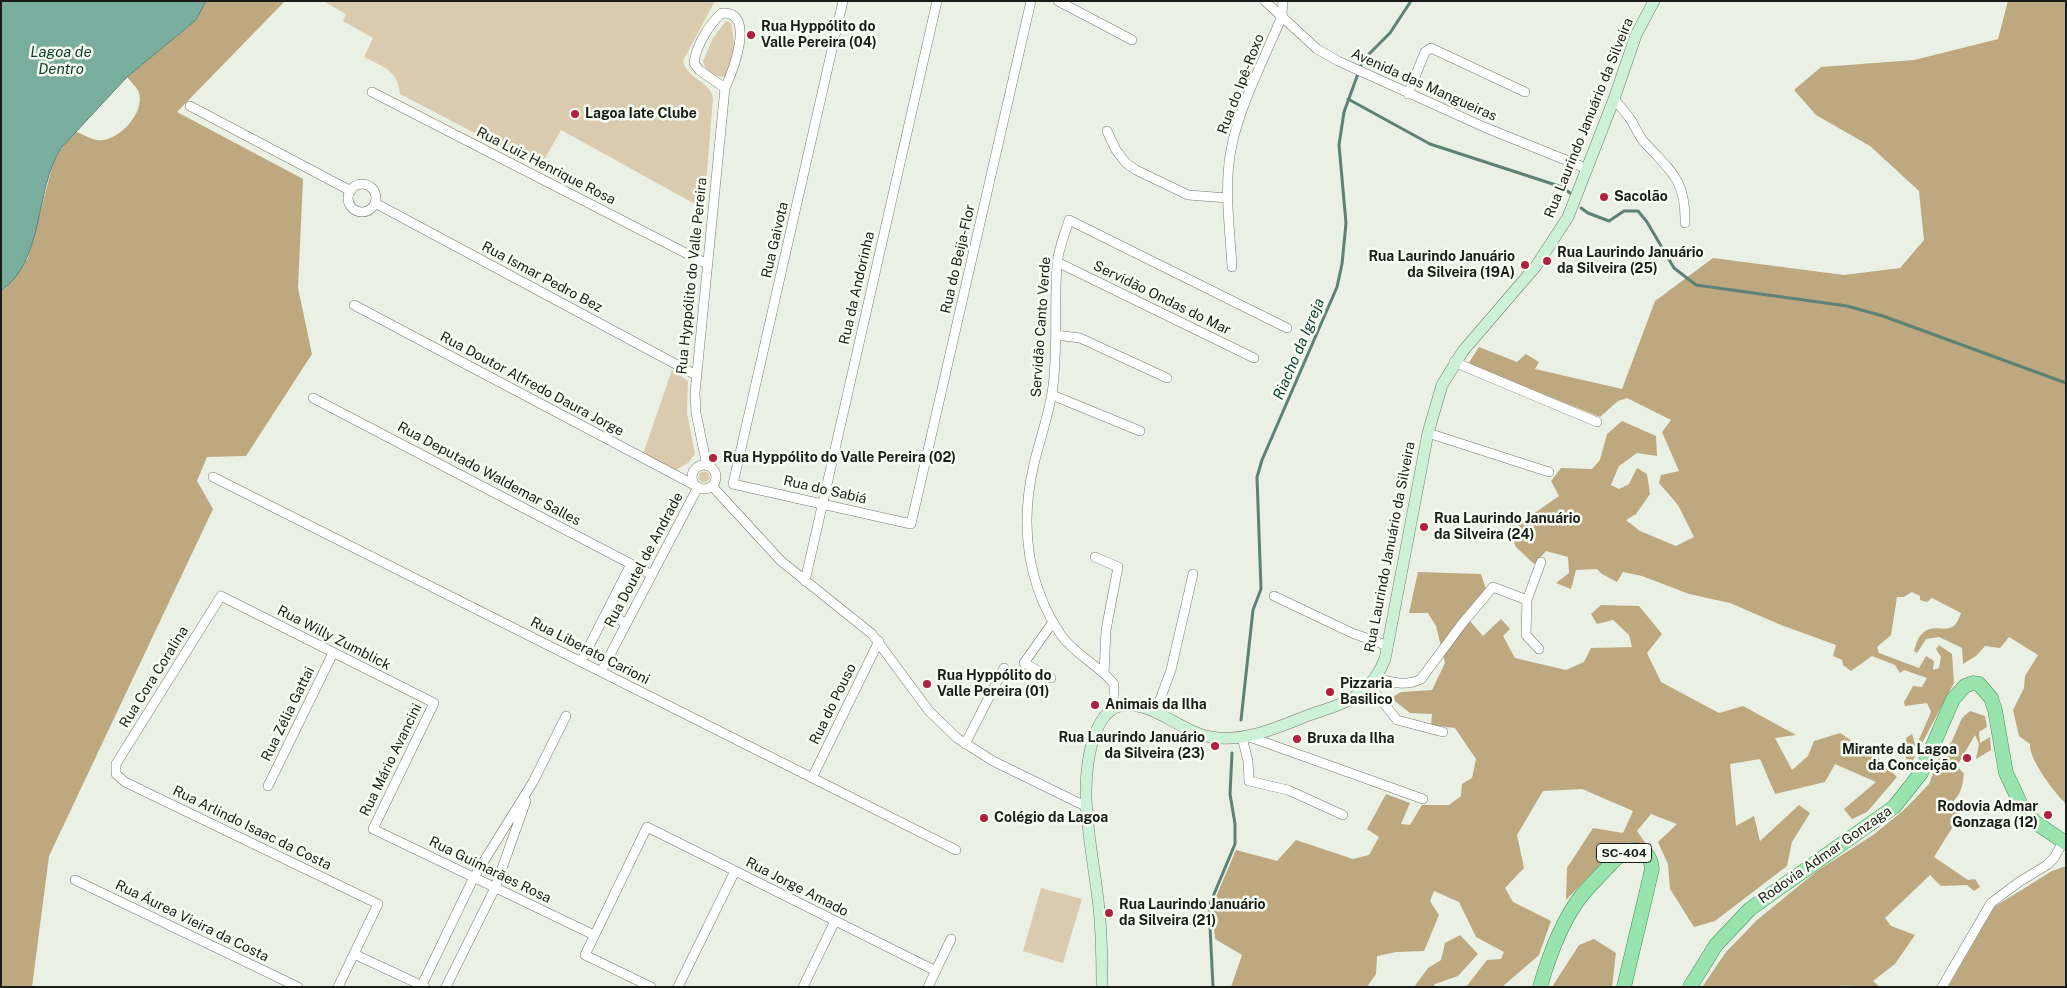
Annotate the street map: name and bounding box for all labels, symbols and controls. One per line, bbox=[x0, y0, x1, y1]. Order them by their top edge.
street label: Rua Laurindo Januário da Silveira bbox=[1541, 15, 1637, 221]
place label: Rua Hyppólito do Valle Pereira (04) bbox=[761, 19, 877, 52]
marker: Rua Hyppólito do Valle Pereira (04) bbox=[745, 29, 757, 41]
street label: Rua do Ipê-Roxo bbox=[1214, 31, 1268, 137]
water label: Lagoa de Dentro bbox=[30, 43, 92, 78]
street label: Avenida das Mangueiras bbox=[1349, 45, 1499, 125]
place label: Lagoa Iate Clube bbox=[585, 106, 697, 122]
marker: Lagoa Iate Clube bbox=[569, 108, 581, 120]
street label: Rua Luiz Henrique Rosa bbox=[474, 124, 618, 208]
street label: Rua Hyppólito do Valle Pereira bbox=[673, 177, 711, 375]
place label: Sacolão bbox=[1614, 189, 1668, 205]
marker: Sacolão bbox=[1598, 191, 1610, 203]
street label: Rua Gaivota bbox=[758, 200, 792, 280]
street label: Rua do Beija-Flor bbox=[937, 203, 979, 315]
street label: Rua da Andorinha bbox=[836, 230, 878, 346]
street label: Rua Ismar Pedro Bez bbox=[479, 238, 605, 316]
place label: Rua Laurindo Januário da Silveira (25) bbox=[1557, 245, 1704, 278]
place label: Rua Laurindo Januário da Silveira (19A) bbox=[1368, 249, 1515, 282]
marker: Rua Laurindo Januário da Silveira (25) bbox=[1541, 255, 1553, 267]
street label: Servidão Canto Verde bbox=[1028, 256, 1054, 398]
street label: Servidão Ondas do Mar bbox=[1090, 257, 1234, 339]
marker: Rua Laurindo Januário da Silveira (19A) bbox=[1519, 259, 1531, 271]
water label: Riacho da Igreja bbox=[1270, 296, 1328, 402]
street label: Rua Doutor Alfredo Daura Jorge bbox=[437, 328, 627, 440]
street label: Rua Deputado Waldemar Salles bbox=[395, 419, 583, 529]
street label: Rua Laurindo Januário da Silveira bbox=[1361, 440, 1419, 654]
place label: Rua Hyppólito do Valle Pereira (02) bbox=[723, 450, 956, 466]
marker: Rua Hyppólito do Valle Pereira (02) bbox=[707, 452, 719, 464]
street label: Rua do Sabiá bbox=[782, 472, 868, 508]
street label: Rua Doutel de Andrade bbox=[601, 490, 687, 630]
place label: Rua Laurindo Januário da Silveira (24) bbox=[1434, 511, 1581, 544]
marker: Rua Laurindo Januário da Silveira (24) bbox=[1418, 521, 1430, 533]
street label: Rua Willy Zumblick bbox=[275, 602, 393, 674]
street label: Rua Liberato Carioni bbox=[528, 614, 652, 688]
street label: Rua Cora Coralina bbox=[116, 623, 192, 731]
street label: Rua do Pouso bbox=[806, 661, 860, 747]
street label: Rua Zélia Gattai bbox=[258, 664, 318, 764]
place label: Rua Hyppólito do Valle Pereira (01) bbox=[937, 668, 1051, 700]
place label: Pizzaria Basilico bbox=[1340, 676, 1393, 709]
marker: Rua Hyppólito do Valle Pereira (01) bbox=[921, 678, 933, 690]
marker: Pizzaria Basilico bbox=[1324, 686, 1336, 698]
place label: Animais da Ilha bbox=[1105, 697, 1207, 713]
marker: Animais da Ilha bbox=[1089, 699, 1101, 711]
street label: Rua Mário Avancini bbox=[356, 701, 426, 819]
place label: Rua Laurindo Januário da Silveira (23) bbox=[1058, 730, 1205, 762]
place label: Bruxa da Ilha bbox=[1307, 731, 1394, 747]
marker: Bruxa da Ilha bbox=[1291, 733, 1303, 745]
marker: Rua Laurindo Januário da Silveira (23) bbox=[1209, 740, 1221, 752]
place label: Mirante da Lagoa da Conceição bbox=[1842, 742, 1957, 774]
marker: Mirante da Lagoa da Conceição bbox=[1961, 752, 1973, 764]
street label: Rua Arlindo Isaac da Costa bbox=[170, 782, 334, 874]
place label: Rodovia Admar Gonzaga (12) bbox=[1937, 799, 2038, 832]
street label: Rodovia Admar Gonzaga bbox=[1755, 803, 1895, 907]
marker: Rodovia Admar Gonzaga (12) bbox=[2042, 809, 2054, 821]
place label: Colégio da Lagoa bbox=[994, 810, 1108, 826]
marker: Colégio da Lagoa bbox=[978, 812, 990, 824]
street label: Rua Guimarães Rosa bbox=[426, 833, 554, 907]
road number: SC-404 bbox=[1596, 844, 1652, 862]
street label: Rua Jorge Amado bbox=[743, 854, 851, 920]
street label: Rua Áurea Vieira da Costa bbox=[112, 876, 272, 966]
place label: Rua Laurindo Januário da Silveira (21) bbox=[1119, 897, 1266, 930]
marker: Rua Laurindo Januário da Silveira (21) bbox=[1103, 907, 1115, 919]

